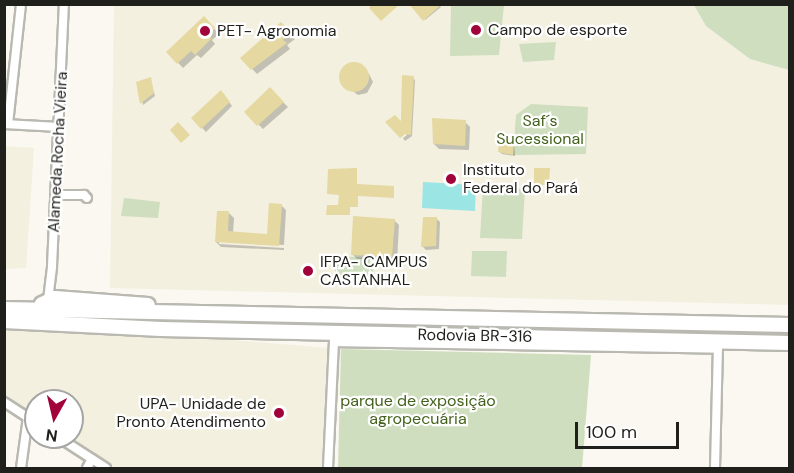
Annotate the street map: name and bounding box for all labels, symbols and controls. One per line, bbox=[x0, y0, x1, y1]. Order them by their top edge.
place label: Campo de esporte bbox=[488, 20, 627, 40]
place label: PET- Agronomia bbox=[217, 21, 337, 41]
marker: Campo de esporte bbox=[469, 23, 483, 37]
marker: PET- Agronomia bbox=[198, 24, 212, 38]
street label: Alameda Rocha Vieira bbox=[44, 71, 72, 233]
park label: Saf´s Sucessional bbox=[496, 111, 584, 149]
place label: Instituto Federal do Pará bbox=[463, 160, 578, 198]
marker: Instituto Federal do Pará bbox=[444, 172, 458, 186]
place label: IFPA- CAMPUS CASTANHAL bbox=[320, 252, 428, 290]
marker: IFPA- CAMPUS CASTANHAL bbox=[301, 264, 315, 278]
street label: Rodovia BR-316 bbox=[417, 325, 533, 347]
north arrow bbox=[24, 389, 84, 449]
park label: parque de exposição agropecuária bbox=[340, 391, 496, 429]
place label: UPA- Unidade de Pronto Atendimento bbox=[116, 394, 266, 432]
marker: UPA- Unidade de Pronto Atendimento bbox=[270, 404, 288, 422]
scale bar bbox=[578, 410, 682, 448]
text: 100 m bbox=[586, 420, 637, 444]
text: N bbox=[44, 424, 59, 447]

